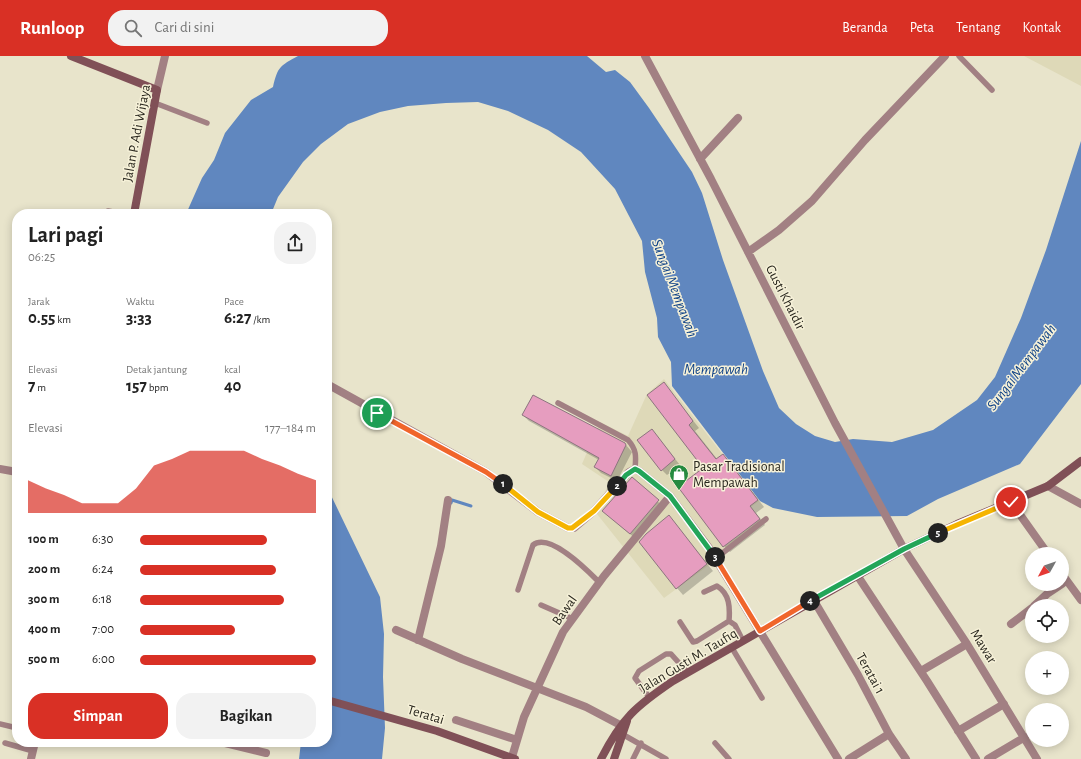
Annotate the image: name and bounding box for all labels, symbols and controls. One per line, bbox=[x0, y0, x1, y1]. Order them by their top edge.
search box bbox=[108, 10, 388, 46]
icon: search bbox=[122, 17, 144, 39]
text: Runloop bbox=[20, 19, 84, 38]
text: Cari di sini bbox=[154, 20, 214, 35]
text: Beranda bbox=[842, 21, 888, 35]
text: Peta bbox=[910, 21, 934, 35]
text: Tentang bbox=[956, 21, 1000, 35]
text: Kontak bbox=[1022, 21, 1061, 35]
street label: Jalan P. Adi Wijaya bbox=[121, 83, 153, 183]
button: share bbox=[274, 222, 316, 264]
text: Lari pagi bbox=[28, 224, 103, 246]
water label: Sungai Mempawah bbox=[649, 237, 700, 339]
text: 06:25 bbox=[28, 251, 55, 264]
street label: Gusti Khaidir bbox=[763, 263, 808, 332]
text: Jarak bbox=[28, 296, 50, 307]
text: Waktu bbox=[126, 296, 154, 307]
text: Pace bbox=[224, 296, 244, 307]
text: 0.55 bbox=[28, 309, 55, 326]
text: 3:33 bbox=[126, 309, 152, 326]
text: 6:27 bbox=[224, 309, 251, 326]
text: km bbox=[55, 314, 71, 325]
text: /km bbox=[251, 314, 270, 325]
water label: Sungai Mempawah bbox=[984, 321, 1059, 413]
water label: Mempawah bbox=[684, 362, 748, 377]
text: Elevasi bbox=[28, 364, 57, 375]
text: Detak jantung bbox=[126, 364, 187, 375]
text: kcal bbox=[224, 364, 241, 375]
text: 7 bbox=[28, 377, 35, 394]
text: 157 bbox=[126, 377, 147, 394]
text: 40 bbox=[224, 377, 241, 394]
text: m bbox=[35, 382, 46, 393]
text: bpm bbox=[147, 382, 169, 393]
pin bbox=[360, 396, 394, 430]
icon: arrive bbox=[366, 402, 388, 424]
text: Elevasi bbox=[28, 422, 63, 435]
text: 177–184 m bbox=[265, 422, 316, 435]
place label: Pasar Tradisional Mempawah bbox=[693, 460, 785, 490]
shop icon: Pasar Tradisional Mempawah bbox=[668, 463, 690, 491]
pin: 1 bbox=[493, 474, 513, 494]
pin: 2 bbox=[607, 476, 627, 496]
text: 1 bbox=[501, 478, 505, 489]
text: 2 bbox=[614, 480, 620, 491]
pin bbox=[994, 485, 1028, 519]
icon: check bbox=[1000, 491, 1022, 513]
pin: 5 bbox=[928, 523, 948, 543]
text: 5 bbox=[936, 527, 940, 538]
text: 100 m bbox=[28, 533, 59, 546]
text: 6:30 bbox=[92, 533, 113, 546]
pin: 3 bbox=[705, 547, 725, 567]
north arrow bbox=[1025, 547, 1069, 591]
map controls bbox=[1025, 547, 1069, 747]
text: 3 bbox=[713, 551, 717, 562]
text: 200 m bbox=[28, 563, 60, 576]
text: 6:24 bbox=[92, 563, 113, 576]
pin: 4 bbox=[800, 591, 820, 611]
text: 300 m bbox=[28, 593, 60, 606]
text: 6:18 bbox=[92, 593, 112, 606]
street label: Bawal bbox=[550, 593, 580, 628]
text: 4 bbox=[807, 595, 813, 606]
button: locate bbox=[1025, 599, 1069, 643]
text: 400 m bbox=[28, 623, 61, 636]
text: 7:00 bbox=[92, 623, 114, 636]
street label: Jalan Gusti M. Taufiq bbox=[637, 626, 740, 696]
street label: Mawar bbox=[967, 627, 999, 666]
street label: Teratai 1 bbox=[853, 651, 887, 696]
button: + bbox=[1025, 651, 1069, 695]
text: 500 m bbox=[28, 653, 60, 666]
text: 6:00 bbox=[92, 653, 115, 666]
button: Simpan bbox=[28, 693, 168, 739]
button: Bagikan bbox=[176, 693, 316, 739]
street label: Teratai bbox=[406, 703, 446, 727]
button: − bbox=[1025, 703, 1069, 747]

